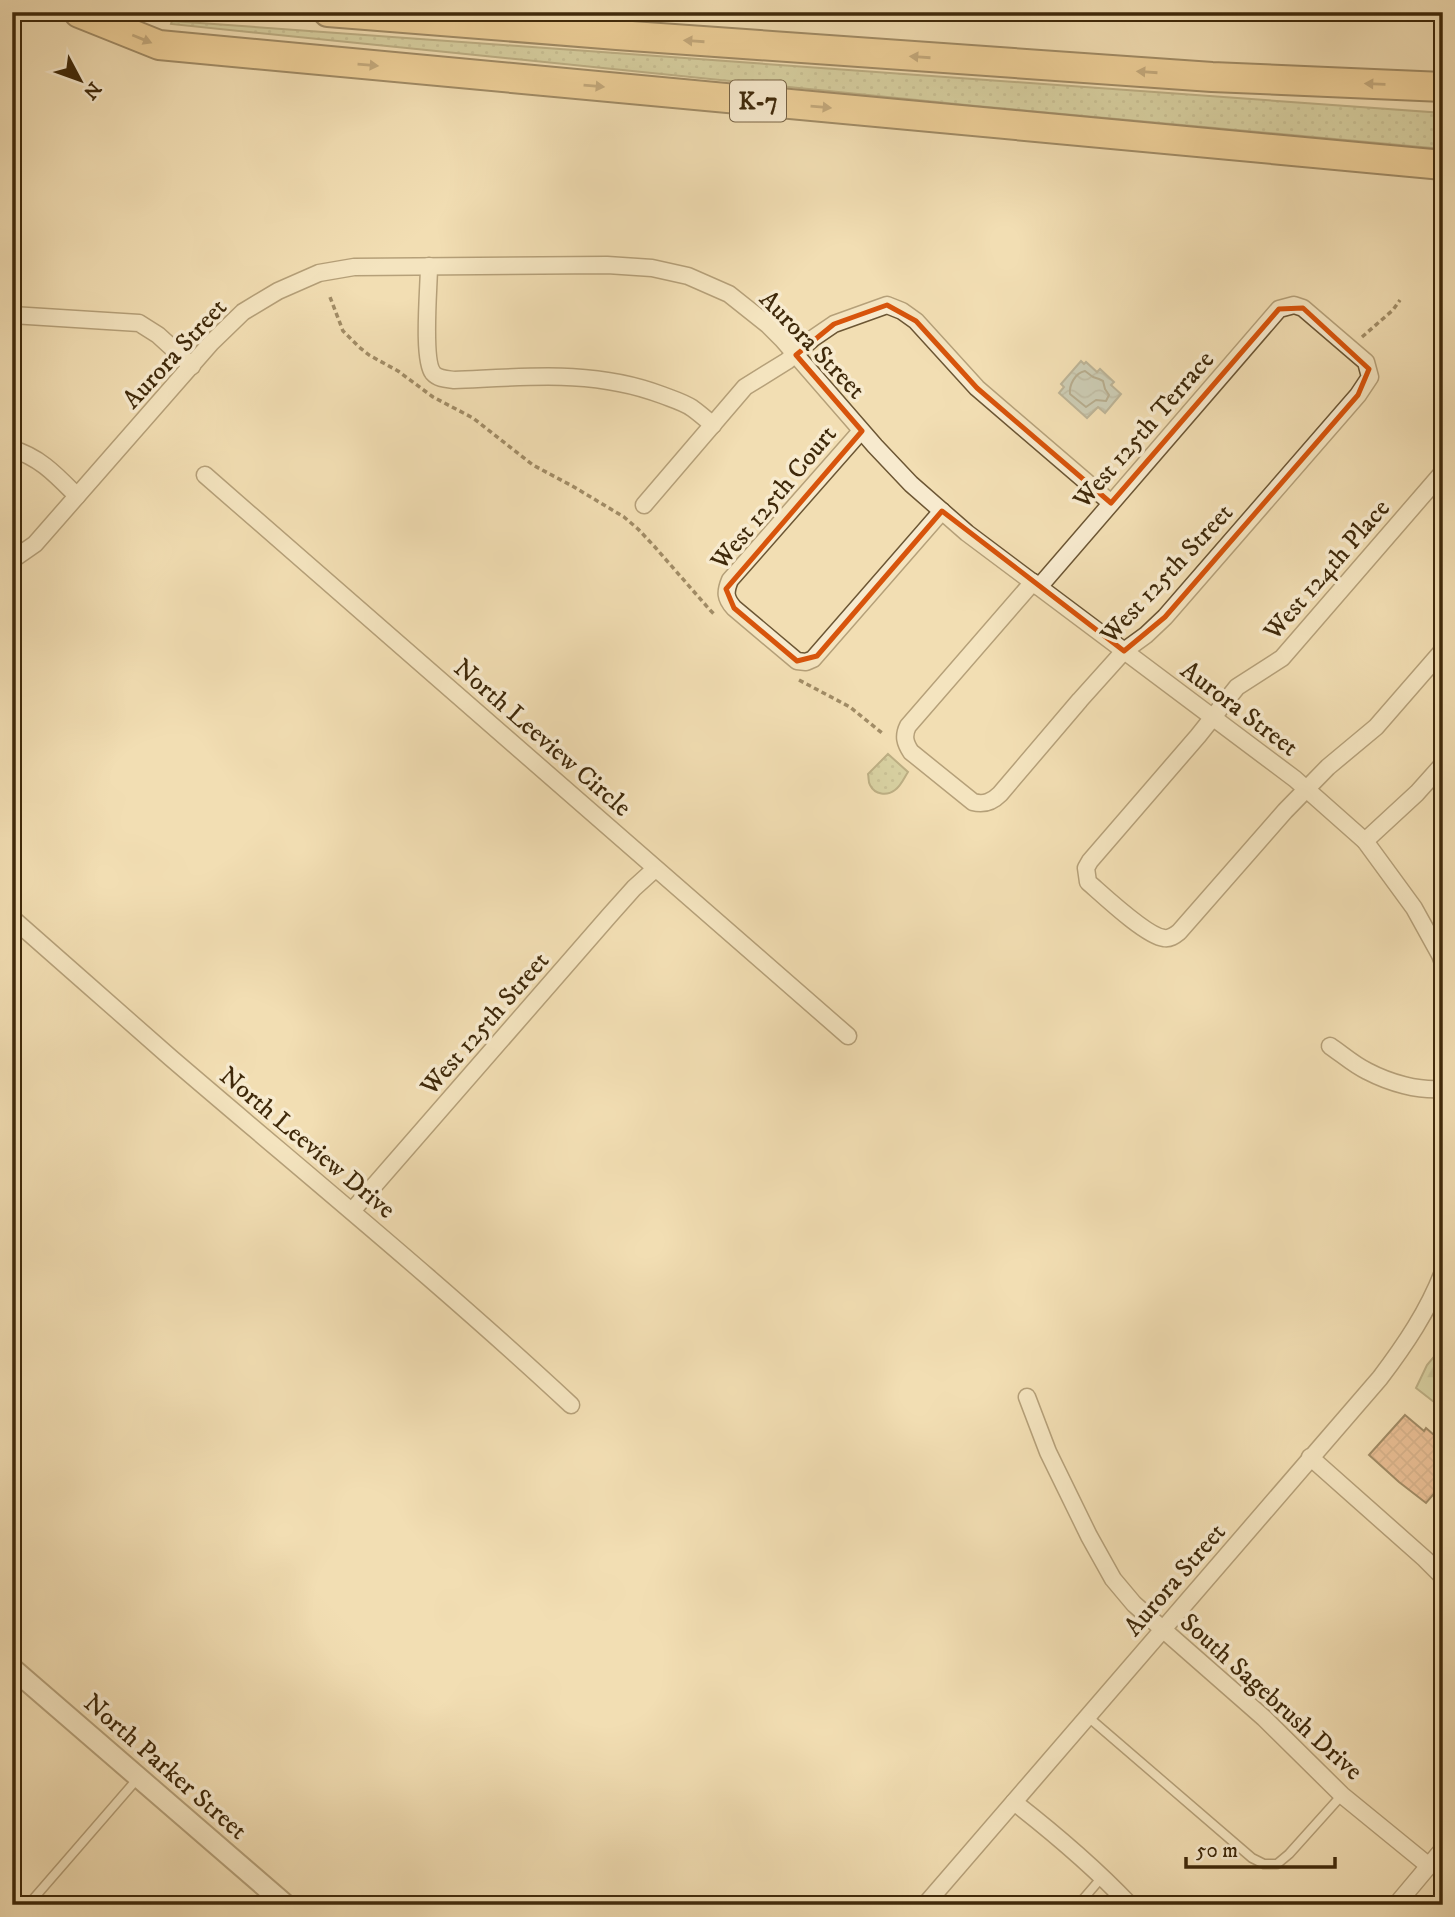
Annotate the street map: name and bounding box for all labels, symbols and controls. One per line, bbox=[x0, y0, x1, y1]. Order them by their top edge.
one-way arrow bbox=[132, 33, 153, 44]
one-way arrow bbox=[682, 35, 704, 46]
north arrow bbox=[46, 46, 116, 116]
one-way arrow bbox=[909, 51, 931, 62]
one-way arrow bbox=[357, 60, 379, 71]
one-way arrow bbox=[1136, 66, 1158, 77]
text: N bbox=[78, 77, 105, 104]
one-way arrow bbox=[1363, 78, 1385, 89]
road number: K-7 bbox=[730, 80, 786, 122]
one-way arrow bbox=[583, 81, 605, 92]
one-way arrow bbox=[810, 102, 832, 113]
street label: Aurora Street bbox=[752, 284, 872, 407]
street label: Aurora Street bbox=[116, 292, 235, 416]
street label: West 125th Terrace bbox=[1066, 344, 1222, 517]
street label: West 125th Court bbox=[703, 419, 844, 578]
street label: West 124th Place bbox=[1256, 493, 1397, 648]
street label: West 125th Street bbox=[1093, 497, 1241, 652]
street label: North Leeview Circle bbox=[446, 652, 638, 824]
street label: Aurora Street bbox=[1174, 654, 1305, 764]
street label: West 125th Street bbox=[413, 945, 557, 1104]
street label: North Leeview Drive bbox=[212, 1060, 402, 1226]
street label: Aurora Street bbox=[1117, 1517, 1233, 1643]
street label: South Sagebrush Drive bbox=[1173, 1606, 1369, 1788]
street label: North Parker Street bbox=[76, 1687, 254, 1847]
scale bar bbox=[1186, 1826, 1334, 1870]
text: 50 m bbox=[1196, 1838, 1238, 1864]

